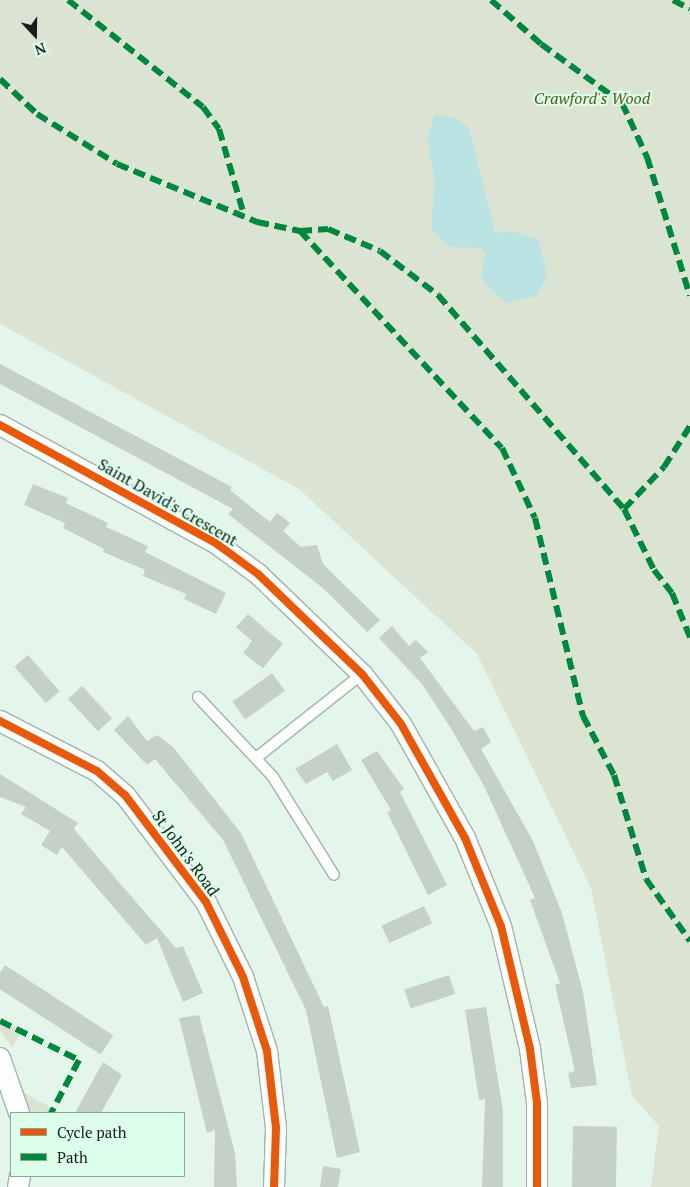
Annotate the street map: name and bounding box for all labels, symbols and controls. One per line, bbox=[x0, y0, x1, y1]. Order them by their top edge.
north arrow bbox=[10, 10, 60, 60]
text: N bbox=[32, 39, 49, 60]
park label: Crawford's Wood bbox=[534, 88, 650, 108]
street label: Saint David's Crescent bbox=[95, 454, 241, 550]
street label: St John's Road bbox=[148, 806, 224, 900]
legend bbox=[10, 1112, 185, 1177]
text: Cycle path bbox=[57, 1122, 127, 1142]
text: Path bbox=[57, 1147, 88, 1167]

